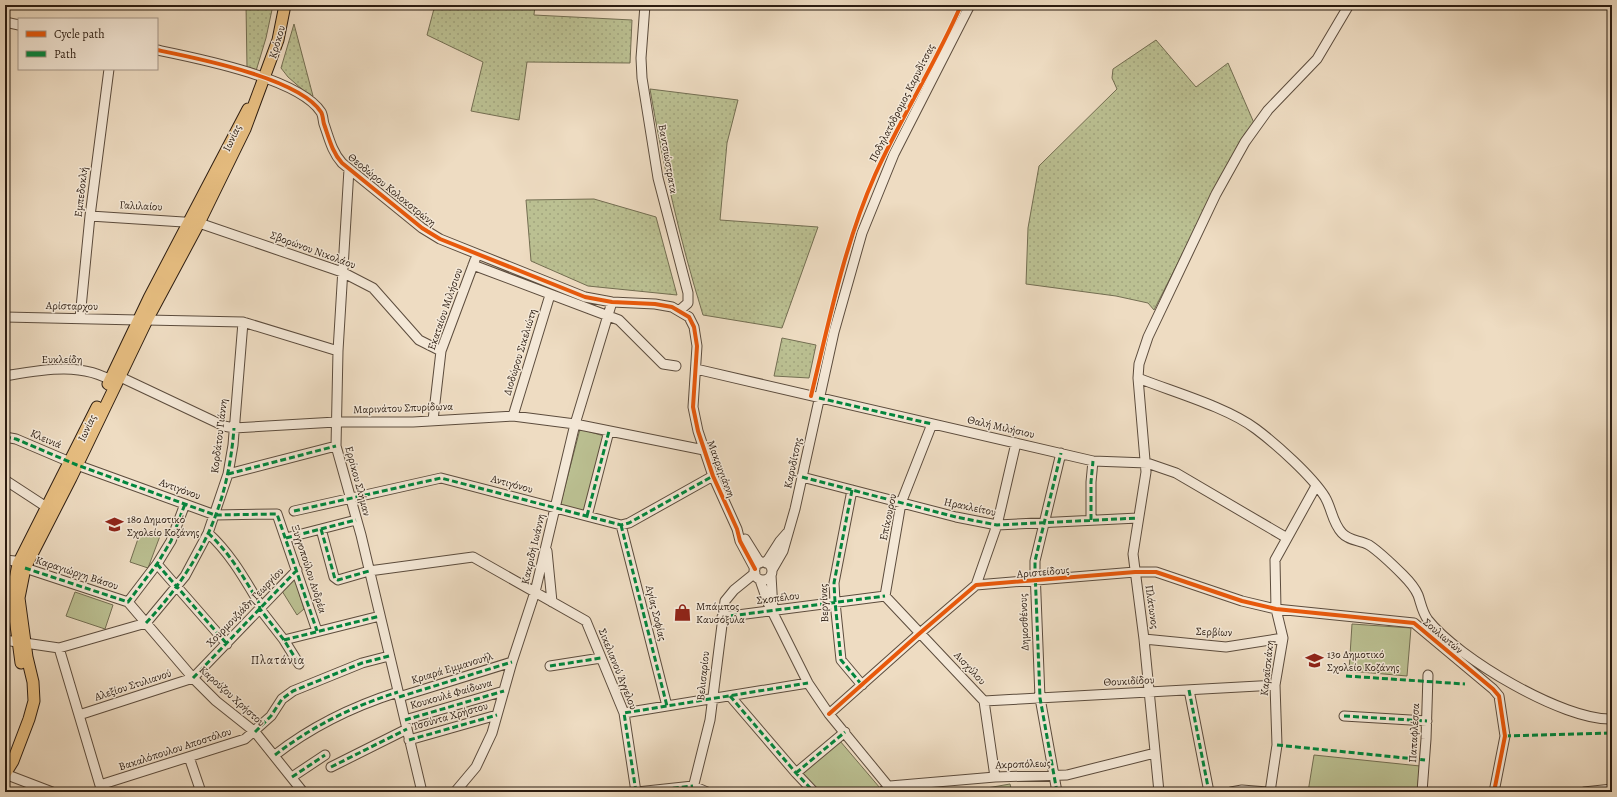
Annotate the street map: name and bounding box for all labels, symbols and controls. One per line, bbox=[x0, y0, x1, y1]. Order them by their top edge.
legend bbox=[18, 18, 158, 70]
street label: Κρόκου bbox=[265, 24, 289, 60]
text: Cycle path bbox=[54, 26, 105, 42]
street label: Ποδηλατόδρομος Καρυδίτσας bbox=[866, 41, 938, 165]
text: Path bbox=[54, 46, 77, 62]
street label: Ιωνίας bbox=[219, 122, 245, 154]
street label: Βαντσιώστρατα bbox=[655, 123, 681, 195]
street label: Θεοδώρου Κολοκοτρώνη bbox=[345, 150, 439, 230]
street label: Εμπεδοκλή bbox=[70, 166, 92, 218]
street label: Γαλιλαίου bbox=[119, 197, 163, 215]
street label: Σβορώνου Νικολάου bbox=[268, 228, 358, 272]
street label: Εκαταίου Μιλήσιου bbox=[424, 266, 466, 352]
street label: Αρίσταρχου bbox=[45, 298, 98, 314]
street label: Διοδώρου Σικελιώτη bbox=[500, 307, 540, 397]
street label: Ευκλείδη bbox=[41, 352, 83, 367]
street label: Κορδάτου Γιάννη bbox=[207, 398, 231, 474]
street label: Μαρινάτου Σπυρίδωνα bbox=[353, 399, 453, 417]
street label: Ιωνίας bbox=[74, 412, 100, 444]
street label: Θαλή Μιλήσιου bbox=[966, 412, 1036, 442]
street label: Κλεινιά bbox=[28, 426, 64, 452]
street label: Καρυδίτσης bbox=[780, 436, 806, 490]
street label: Μακρυγιάννη bbox=[703, 438, 739, 500]
street label: Ερρίκου Σλήμαν bbox=[341, 444, 375, 518]
street label: Αντιγόνου bbox=[488, 471, 535, 497]
street label: Αντιγόνου bbox=[156, 474, 203, 503]
street label: Επίκουρου bbox=[876, 492, 900, 542]
street label: Ηρακλείτου bbox=[942, 494, 998, 520]
place label: 18ο Δημοτικό Σχολείο Κοζάνης bbox=[127, 512, 200, 540]
street label: Κακριδή Ιωάννη bbox=[518, 512, 548, 586]
school or university icon: 18ο Δημοτικό Σχολείο Κοζάνης bbox=[104, 515, 124, 535]
street label: Ξυγγοπούλου Ανδρέα bbox=[288, 523, 330, 615]
street label: Καραγιώργη Βάσου bbox=[33, 552, 121, 594]
street label: Αριστείδους bbox=[1015, 562, 1070, 582]
street label: Χουρμουζιάδη Γεωργίου bbox=[203, 564, 287, 650]
street label: Αγίας Σοφίας bbox=[642, 583, 670, 643]
street label: Βεργίνας bbox=[816, 583, 832, 623]
street label: Πλάτωνος bbox=[1141, 584, 1163, 630]
street label: Σκοπέλου bbox=[756, 588, 800, 608]
street label: Δημοσθένους bbox=[1016, 593, 1032, 651]
place label: Μπάμπος Καυσόξυλα bbox=[696, 599, 745, 627]
shop icon: Μπάμπος Καυσόξυλα bbox=[673, 602, 693, 622]
street label: Σουλιωτών bbox=[1420, 615, 1466, 657]
street label: Σερβίων bbox=[1196, 624, 1233, 640]
street label: Σικελιανού Άγγελου bbox=[595, 626, 641, 712]
street label: Καραϊσκάκη bbox=[1257, 639, 1277, 697]
street label: Αισχύλου bbox=[950, 647, 989, 688]
place label: 13ο Δημοτικό Σχολείο Κοζάνης bbox=[1327, 647, 1400, 675]
street label: Κριαρά Εμμανουήλ bbox=[409, 648, 496, 688]
street label: Βελισαρίου bbox=[693, 650, 713, 702]
school or university icon: 13ο Δημοτικό Σχολείο Κοζάνης bbox=[1304, 650, 1324, 670]
district label: Πλατάνια bbox=[251, 652, 305, 668]
street label: Καρούζου Χρήστου bbox=[196, 662, 268, 730]
street label: Αλεξίου Στυλιανού bbox=[92, 666, 173, 705]
street label: Θουκιδίδου bbox=[1103, 672, 1155, 690]
street label: Κουκουλέ Φαίδωνα bbox=[408, 675, 494, 713]
street label: Τσούντα Χρήστου bbox=[410, 698, 490, 734]
street label: Παπαφλέσσα bbox=[1405, 703, 1423, 763]
street label: Βακαλόπουλου Αποστόλου bbox=[117, 724, 233, 774]
street label: Ακροπόλεως bbox=[994, 756, 1051, 772]

